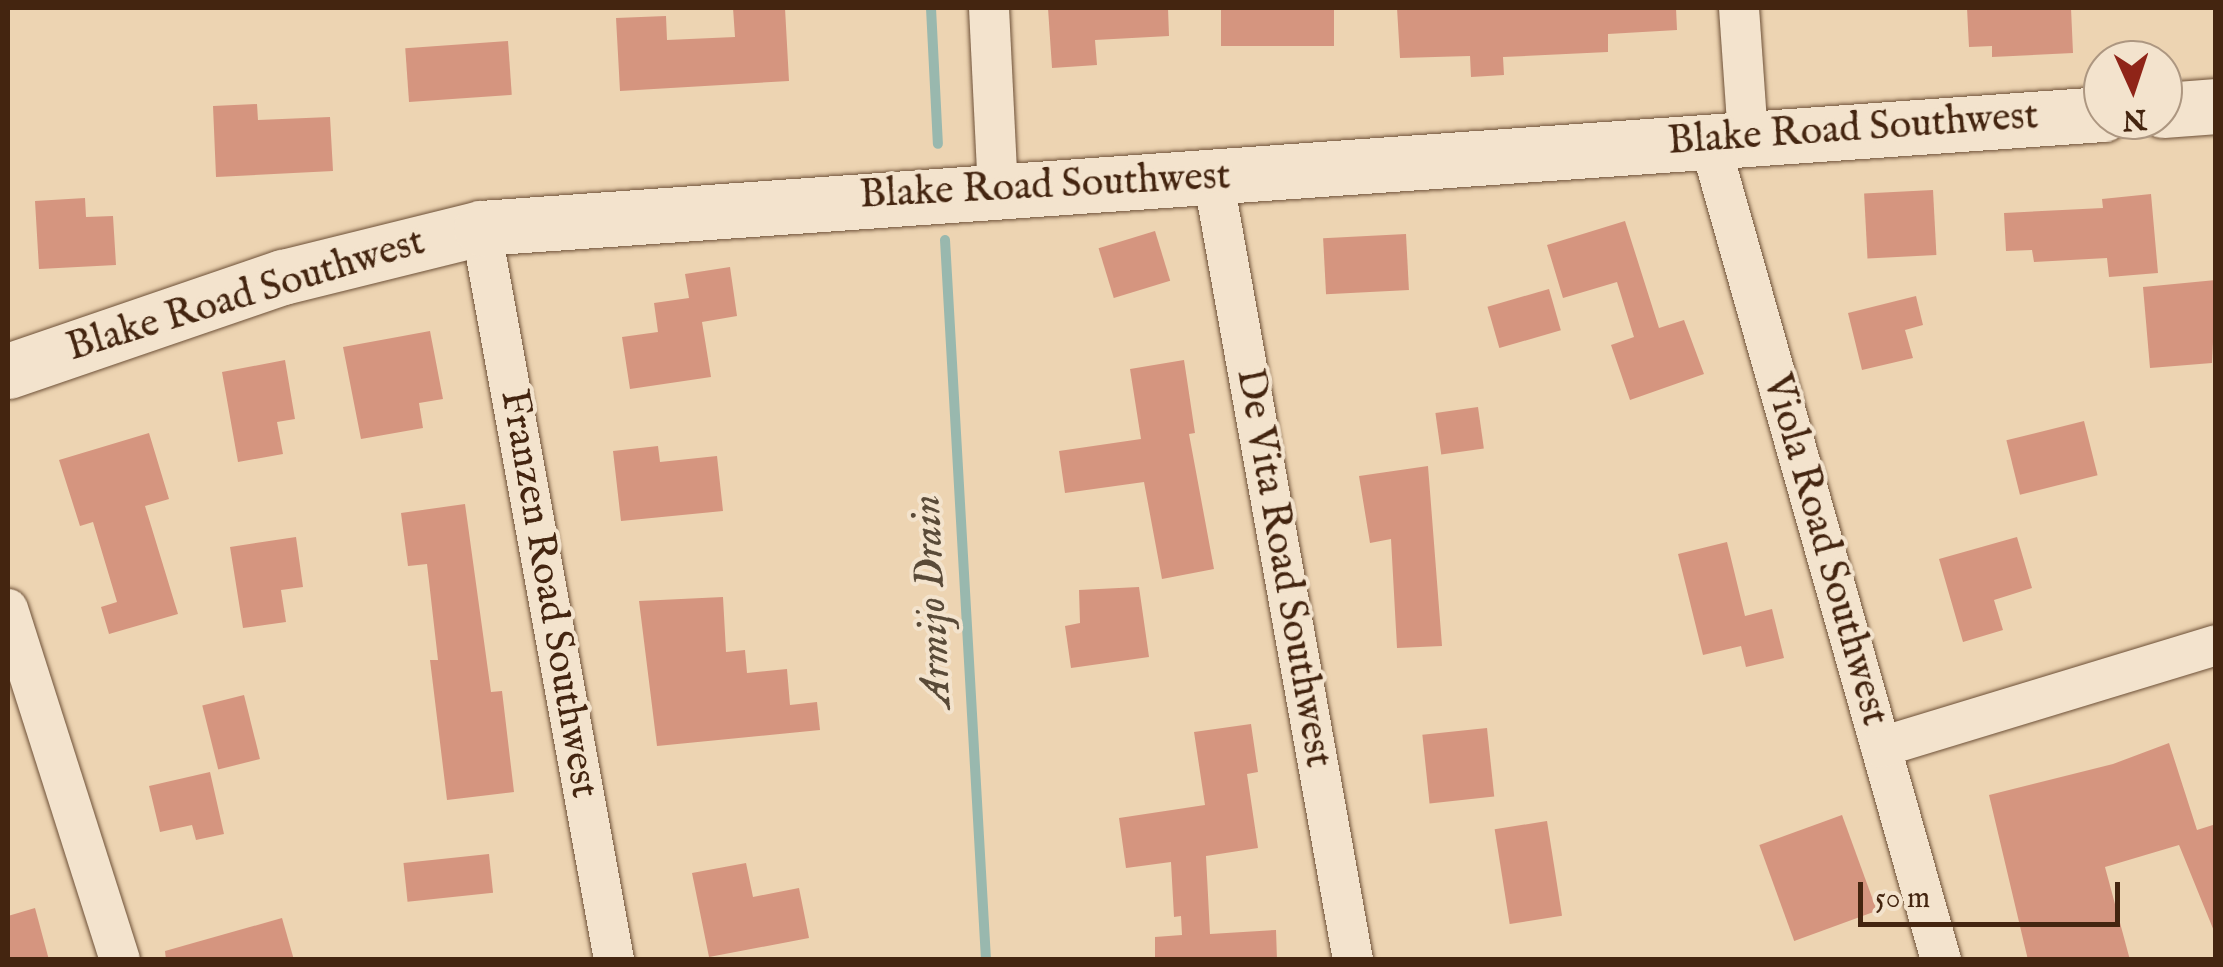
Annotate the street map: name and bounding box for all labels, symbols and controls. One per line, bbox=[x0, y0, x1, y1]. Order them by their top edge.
north arrow bbox=[2083, 40, 2183, 140]
street label: Blake Road Southwest bbox=[1666, 93, 2040, 167]
text: N bbox=[2121, 100, 2148, 137]
street label: Blake Road Southwest bbox=[858, 153, 1232, 221]
street label: Blake Road Southwest bbox=[61, 219, 431, 373]
street label: De Vita Road Southwest bbox=[1224, 365, 1342, 771]
street label: Viola Road Southwest bbox=[1752, 369, 1898, 731]
street label: Franzen Road Southwest bbox=[488, 386, 608, 802]
water label: Armijo Drain bbox=[902, 493, 964, 709]
scale bar bbox=[1863, 862, 2126, 924]
text: 50 m bbox=[1875, 880, 1930, 918]

